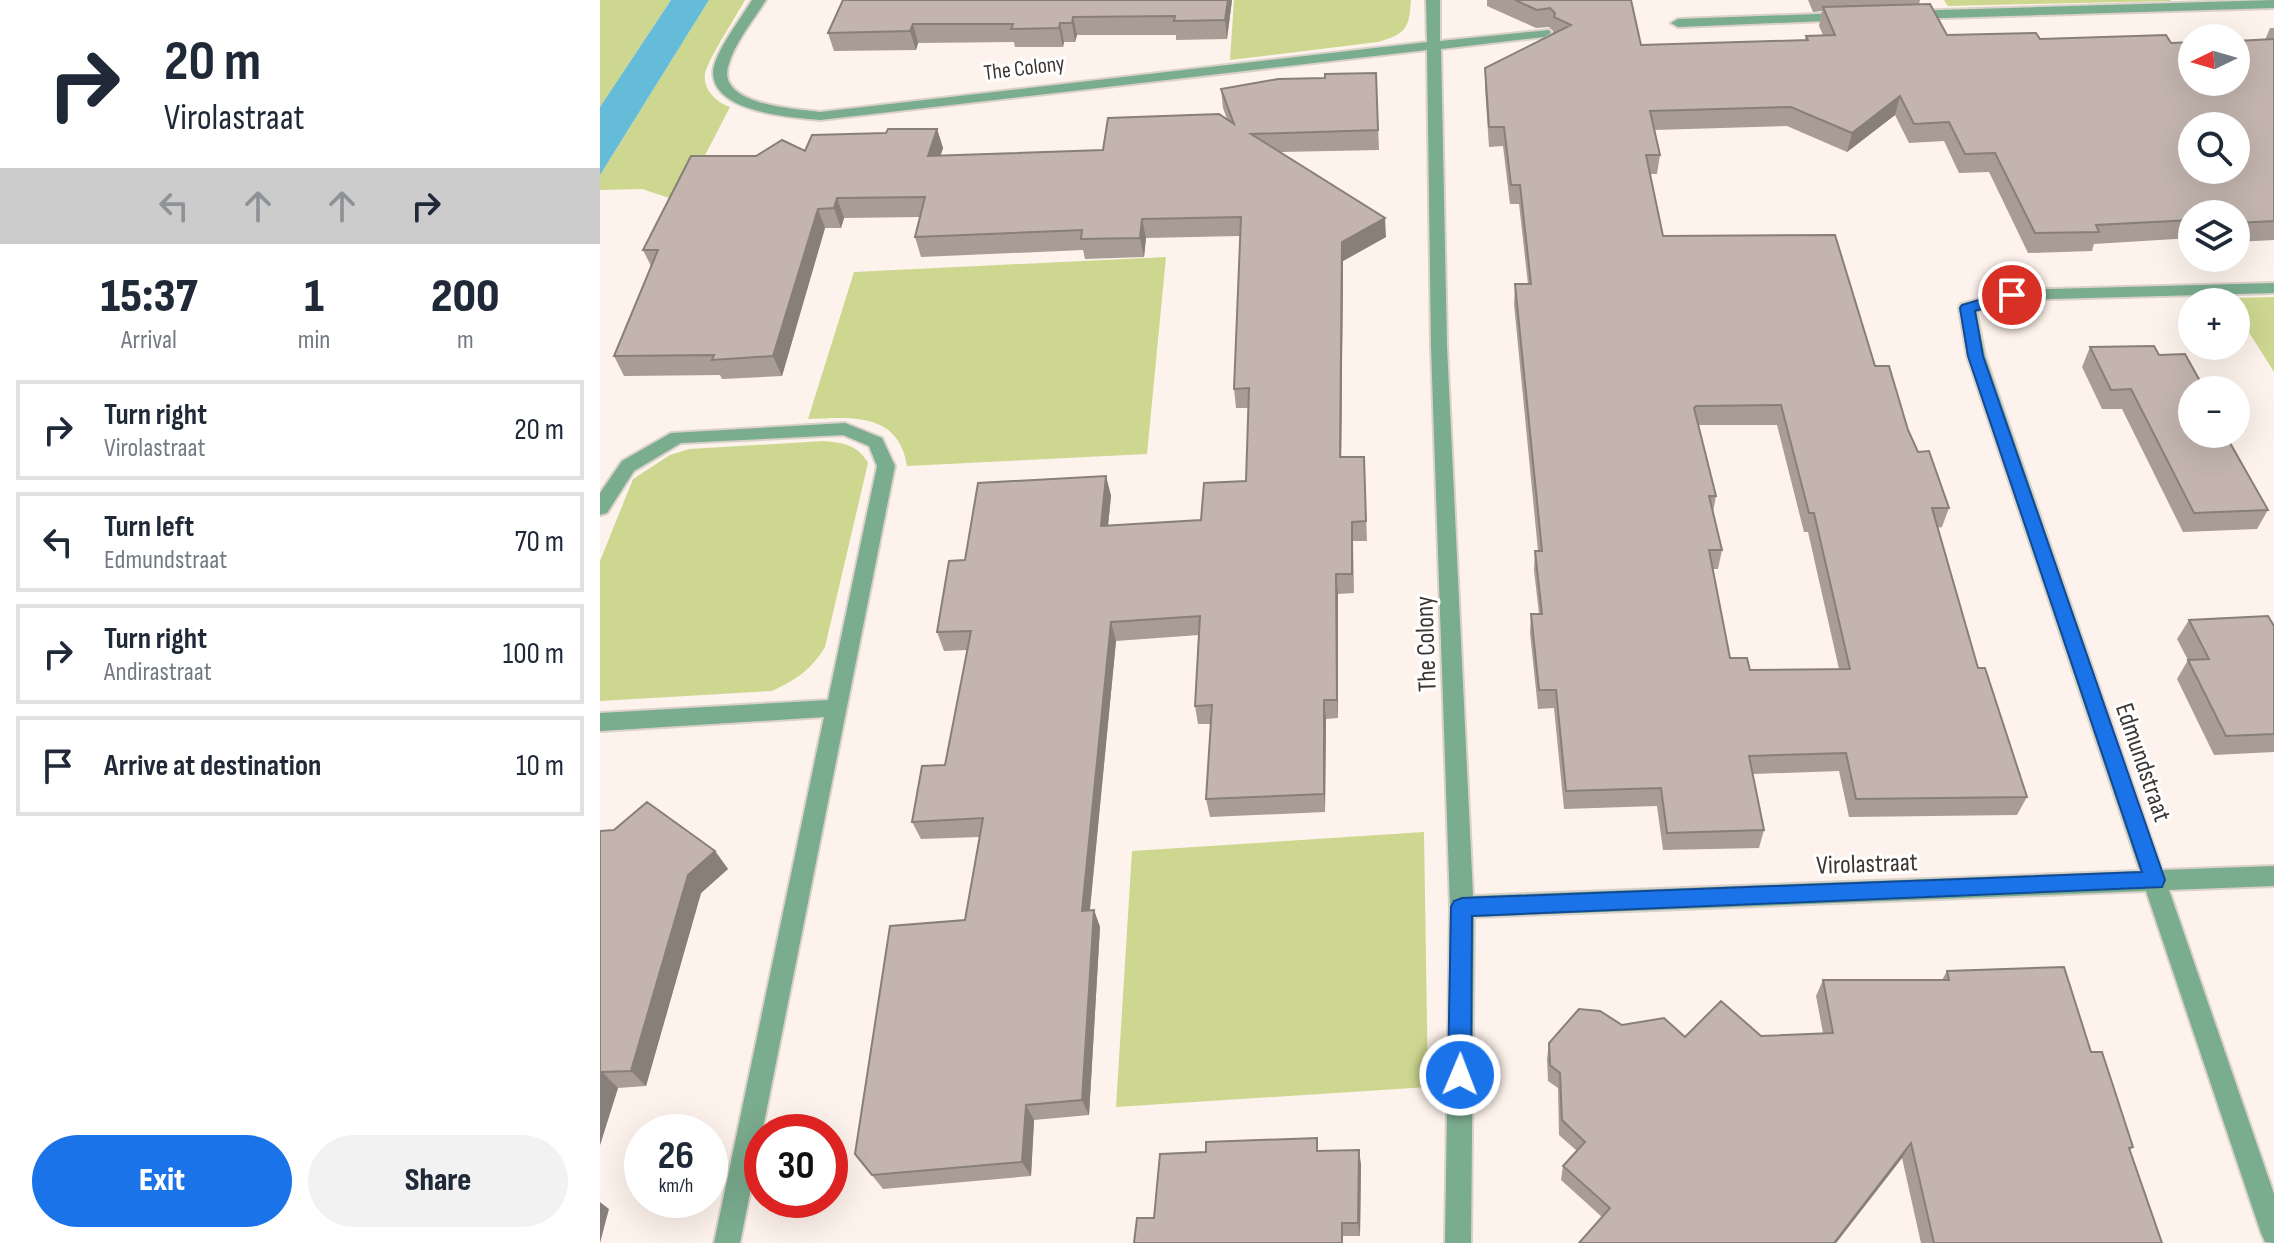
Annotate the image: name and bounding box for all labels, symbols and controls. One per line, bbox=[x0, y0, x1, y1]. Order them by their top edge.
north arrow bbox=[2178, 24, 2250, 96]
map controls bbox=[2178, 24, 2250, 448]
text: 20 m bbox=[164, 29, 261, 96]
icon: right bbox=[32, 32, 136, 136]
street label: The Colony bbox=[982, 50, 1067, 87]
text: Virolastraat bbox=[164, 97, 305, 140]
button: search bbox=[2178, 112, 2250, 184]
icon: left bbox=[152, 184, 196, 228]
icon: ahead bbox=[236, 184, 280, 228]
icon: ahead bbox=[320, 184, 364, 228]
icon: right bbox=[404, 184, 448, 228]
button: layers bbox=[2178, 200, 2250, 272]
pin bbox=[1978, 261, 2046, 329]
text: 15:37 bbox=[100, 268, 197, 325]
text: 1 bbox=[304, 268, 324, 325]
text: 200 bbox=[431, 268, 500, 325]
icon: arrive bbox=[1990, 273, 2034, 317]
button: + bbox=[2178, 288, 2250, 360]
text: Arrival bbox=[121, 325, 177, 356]
text: min bbox=[298, 325, 331, 356]
text: m bbox=[457, 325, 474, 356]
button: − bbox=[2178, 376, 2250, 448]
text: Turn right bbox=[104, 397, 207, 433]
icon: right bbox=[36, 408, 80, 452]
text: 20 m bbox=[514, 412, 564, 448]
text: Virolastraat bbox=[104, 433, 205, 464]
text: Turn left bbox=[104, 509, 194, 545]
icon: left bbox=[36, 520, 80, 564]
text: 70 m bbox=[515, 524, 564, 560]
text: Edmundstraat bbox=[104, 545, 227, 576]
street label: The Colony bbox=[1409, 595, 1444, 692]
text: Turn right bbox=[104, 621, 207, 657]
icon: right bbox=[36, 632, 80, 676]
text: 100 m bbox=[503, 636, 564, 672]
text: Andirastraat bbox=[104, 657, 212, 688]
street label: Edmundstraat bbox=[2108, 699, 2177, 826]
icon: arrive bbox=[36, 744, 80, 788]
text: Arrive at destination bbox=[104, 748, 321, 784]
text: 10 m bbox=[516, 748, 564, 784]
street label: Virolastraat bbox=[1816, 847, 1918, 882]
position arrow bbox=[1418, 1033, 1502, 1117]
speed limit sign: 30 bbox=[744, 1114, 848, 1218]
text: 26 bbox=[658, 1132, 694, 1180]
button: Exit bbox=[32, 1135, 292, 1227]
button: Share bbox=[308, 1135, 568, 1227]
text: km/h bbox=[659, 1174, 693, 1198]

